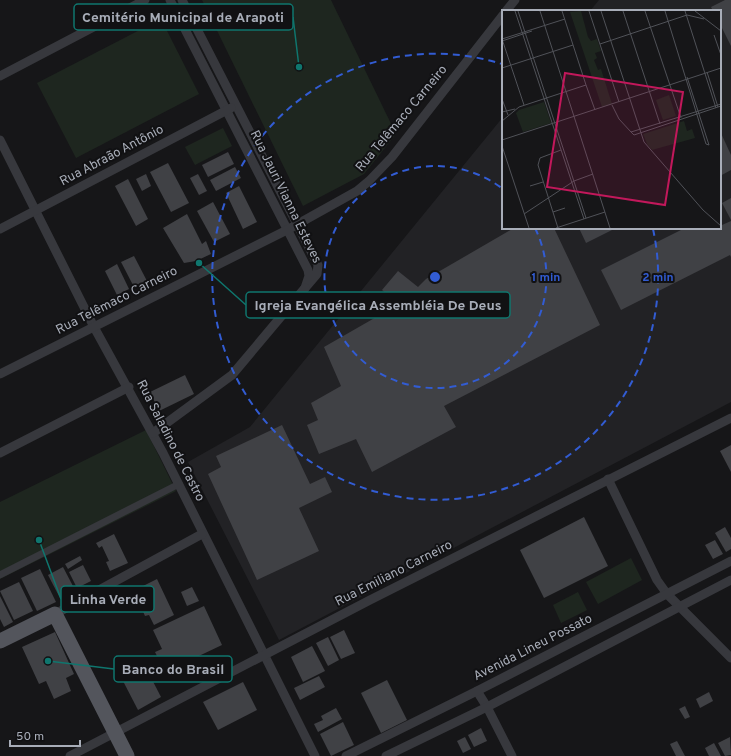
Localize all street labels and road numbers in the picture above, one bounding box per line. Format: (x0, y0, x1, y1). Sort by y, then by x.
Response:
street label: Rua Telêmaco Carneiro (353, 62, 451, 176)
street label: Rua Abraão Antônio (57, 122, 167, 190)
street label: Rua Jauri Vianna Esteves (246, 128, 324, 266)
street label: Rua Telêmaco Carneiro (54, 263, 180, 339)
street label: Rua Saladino de Castro (132, 378, 208, 504)
street label: Rua Emiliano Carneiro (333, 537, 455, 611)
street label: Avenida Lineu Possato (471, 611, 595, 685)

